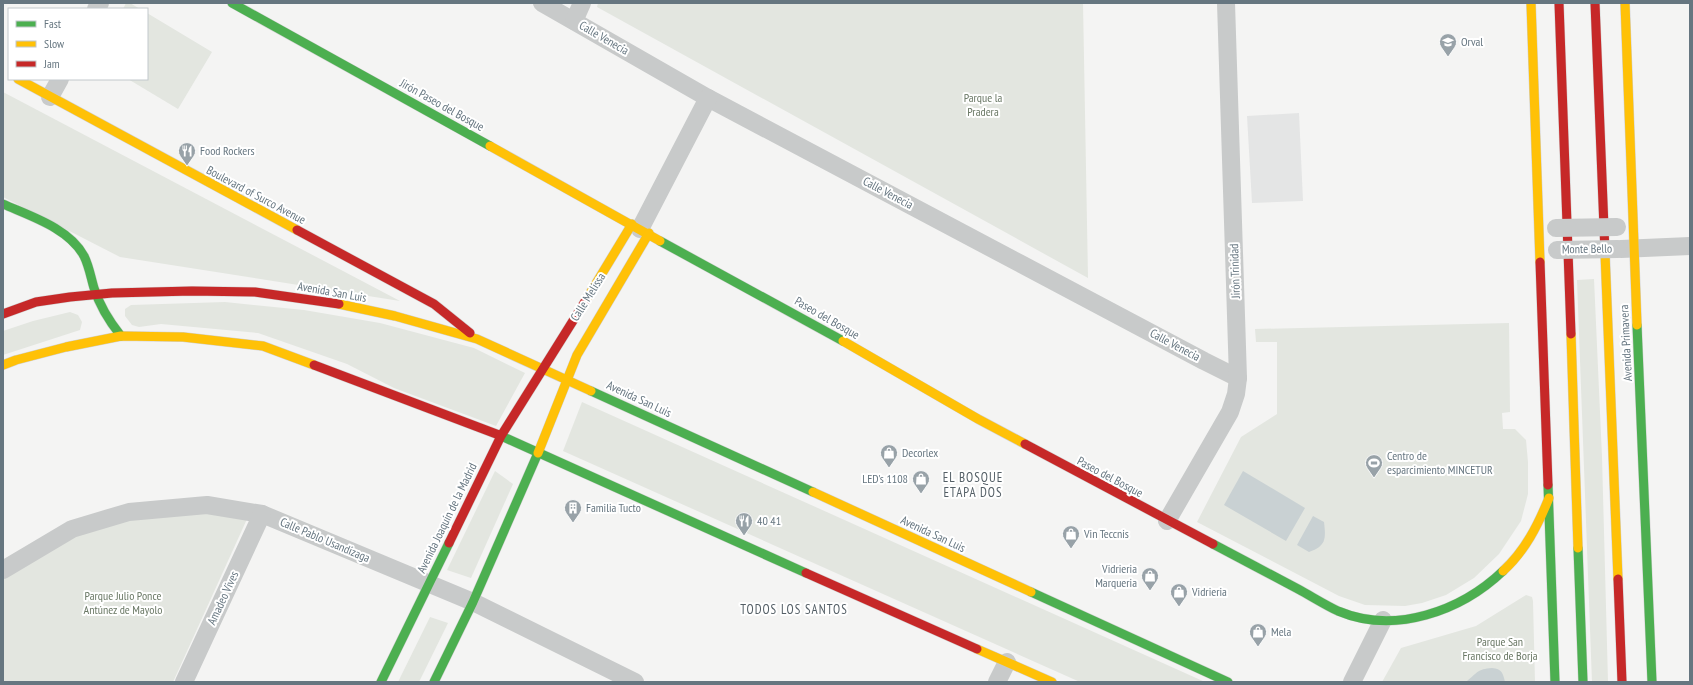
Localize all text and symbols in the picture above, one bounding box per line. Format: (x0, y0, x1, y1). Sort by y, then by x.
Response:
legend (8, 8, 148, 80)
text: Fast (44, 16, 62, 31)
street label: Calle Venecia (577, 17, 632, 58)
school or university icon: Orval (1438, 32, 1458, 57)
place label: Orval (1461, 34, 1483, 49)
text: Slow (44, 36, 65, 51)
text: Jam (43, 56, 60, 71)
street label: Jirón Paseo del Bosque (397, 75, 487, 134)
park label: Parque la Pradera (964, 90, 1003, 119)
restaurant icon: Food Rockers (177, 141, 197, 166)
place label: Food Rockers (200, 143, 255, 158)
street label: Boulevard of Surco Avenue (204, 162, 308, 227)
street label: Calle Venecia (861, 173, 916, 212)
street label: Monte Bello (1562, 241, 1612, 256)
street label: Jirón Trinidad (1226, 243, 1243, 300)
street label: Calle Melissa (567, 270, 608, 324)
street label: Avenida San Luis (296, 278, 368, 305)
street label: Paseo del Bosque (792, 293, 862, 342)
street label: Avenida Primavera (1616, 304, 1635, 382)
street label: Calle Venecia (1148, 325, 1203, 364)
street label: Avenida San Luis (604, 377, 674, 420)
shop icon: Decorlex (879, 443, 899, 468)
place label: Decorlex (902, 445, 938, 460)
place label: Centro de esparcimiento MINCETUR (1387, 448, 1493, 477)
street label: Paseo del Bosque (1075, 453, 1146, 500)
sports icon: Centro de esparcimiento MINCETUR (1364, 453, 1384, 478)
street label: Avenida Joaquín de la Madrid (413, 460, 480, 575)
shop icon: LED's 1108 (911, 469, 931, 494)
district label: EL BOSQUE ETAPA DOS (943, 469, 1003, 501)
place label: LED's 1108 (862, 471, 908, 486)
building icon: Familia Tucto (563, 498, 583, 523)
place label: Familia Tucto (586, 500, 641, 515)
restaurant icon: 40 41 (734, 511, 754, 536)
street label: Avenida San Luis (898, 512, 968, 555)
place label: 40 41 (757, 513, 781, 528)
street label: Calle Pablo Usandizaga (278, 514, 373, 565)
shop icon: Vin Teccnis (1061, 524, 1081, 549)
place label: Vin Teccnis (1083, 526, 1129, 541)
place label: Vidrieria Marqueria (1095, 561, 1137, 590)
shop icon: Vidrieria Marqueria (1140, 566, 1160, 591)
street label: Amadeo Vives (204, 569, 242, 627)
shop icon: Vidrieria (1169, 582, 1189, 607)
place label: Vidrieria (1191, 584, 1227, 599)
park label: Parque Julio Ponce Antúnez de Mayolo (84, 588, 162, 617)
district label: TODOS LOS SANTOS (740, 601, 848, 618)
shop icon: Mela (1248, 622, 1268, 647)
place label: Mela (1271, 624, 1291, 639)
park label: Parque San Francisco de Borja (1462, 634, 1538, 663)

